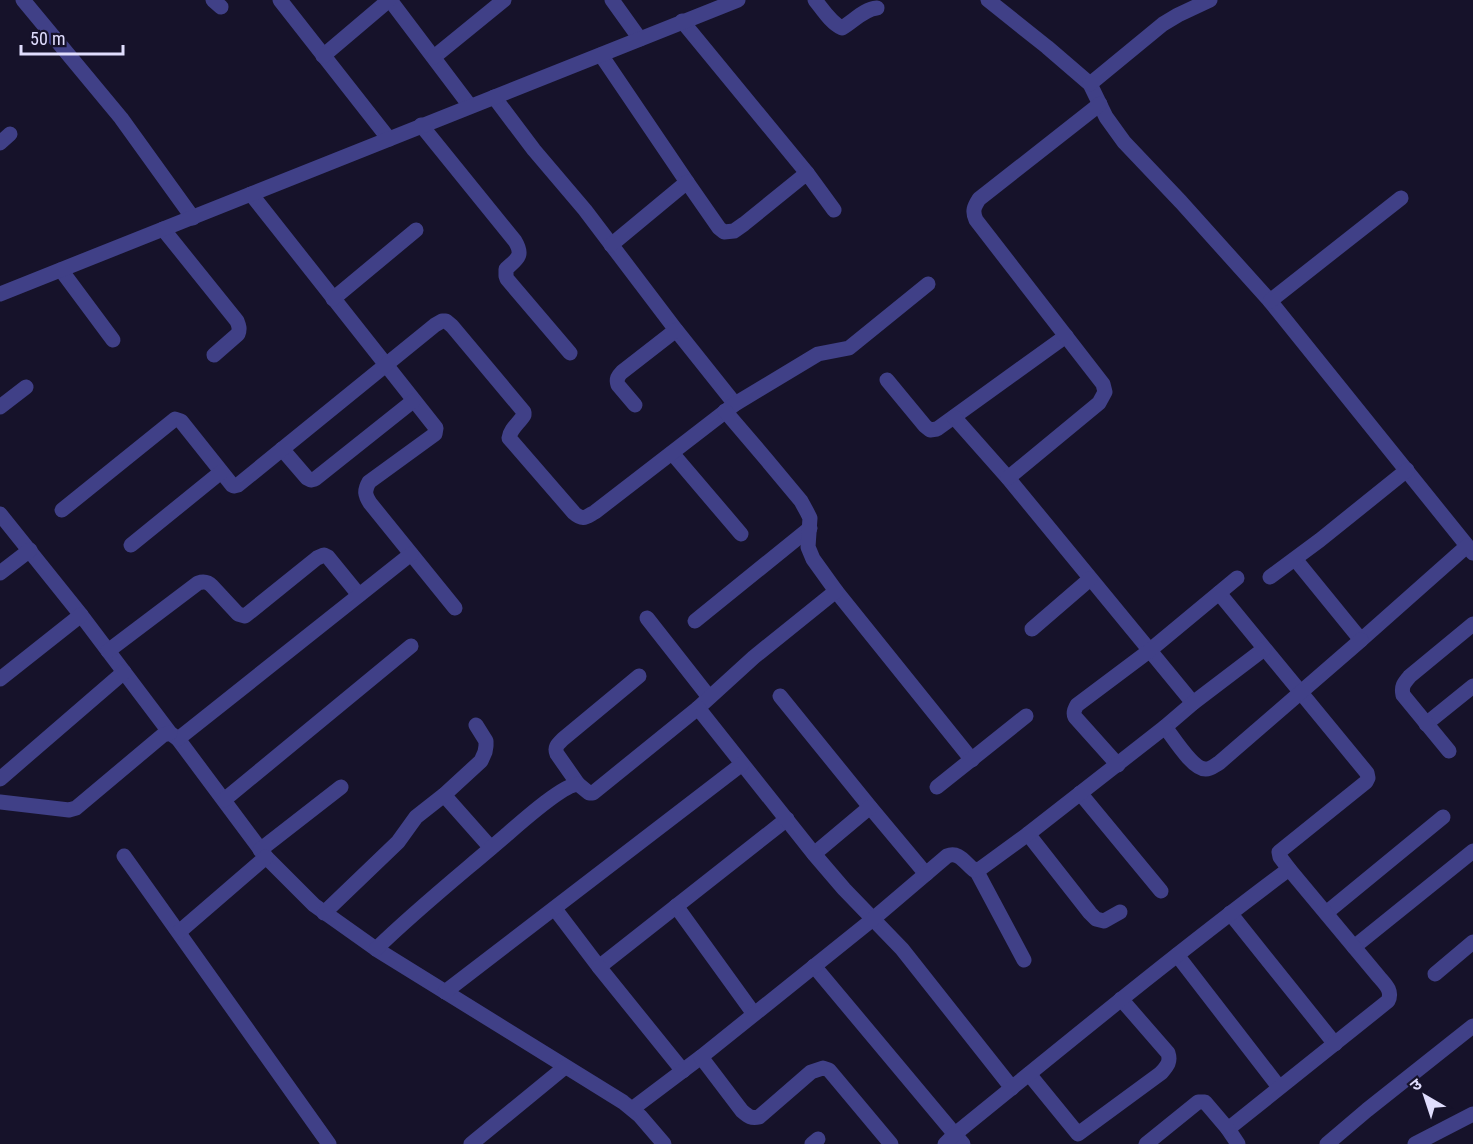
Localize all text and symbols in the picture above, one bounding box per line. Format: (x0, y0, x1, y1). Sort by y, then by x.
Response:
scale bar (21, 18, 123, 56)
text: 50 m (30, 28, 65, 49)
north arrow (1395, 1066, 1455, 1126)
text: उ (1406, 1074, 1426, 1095)

